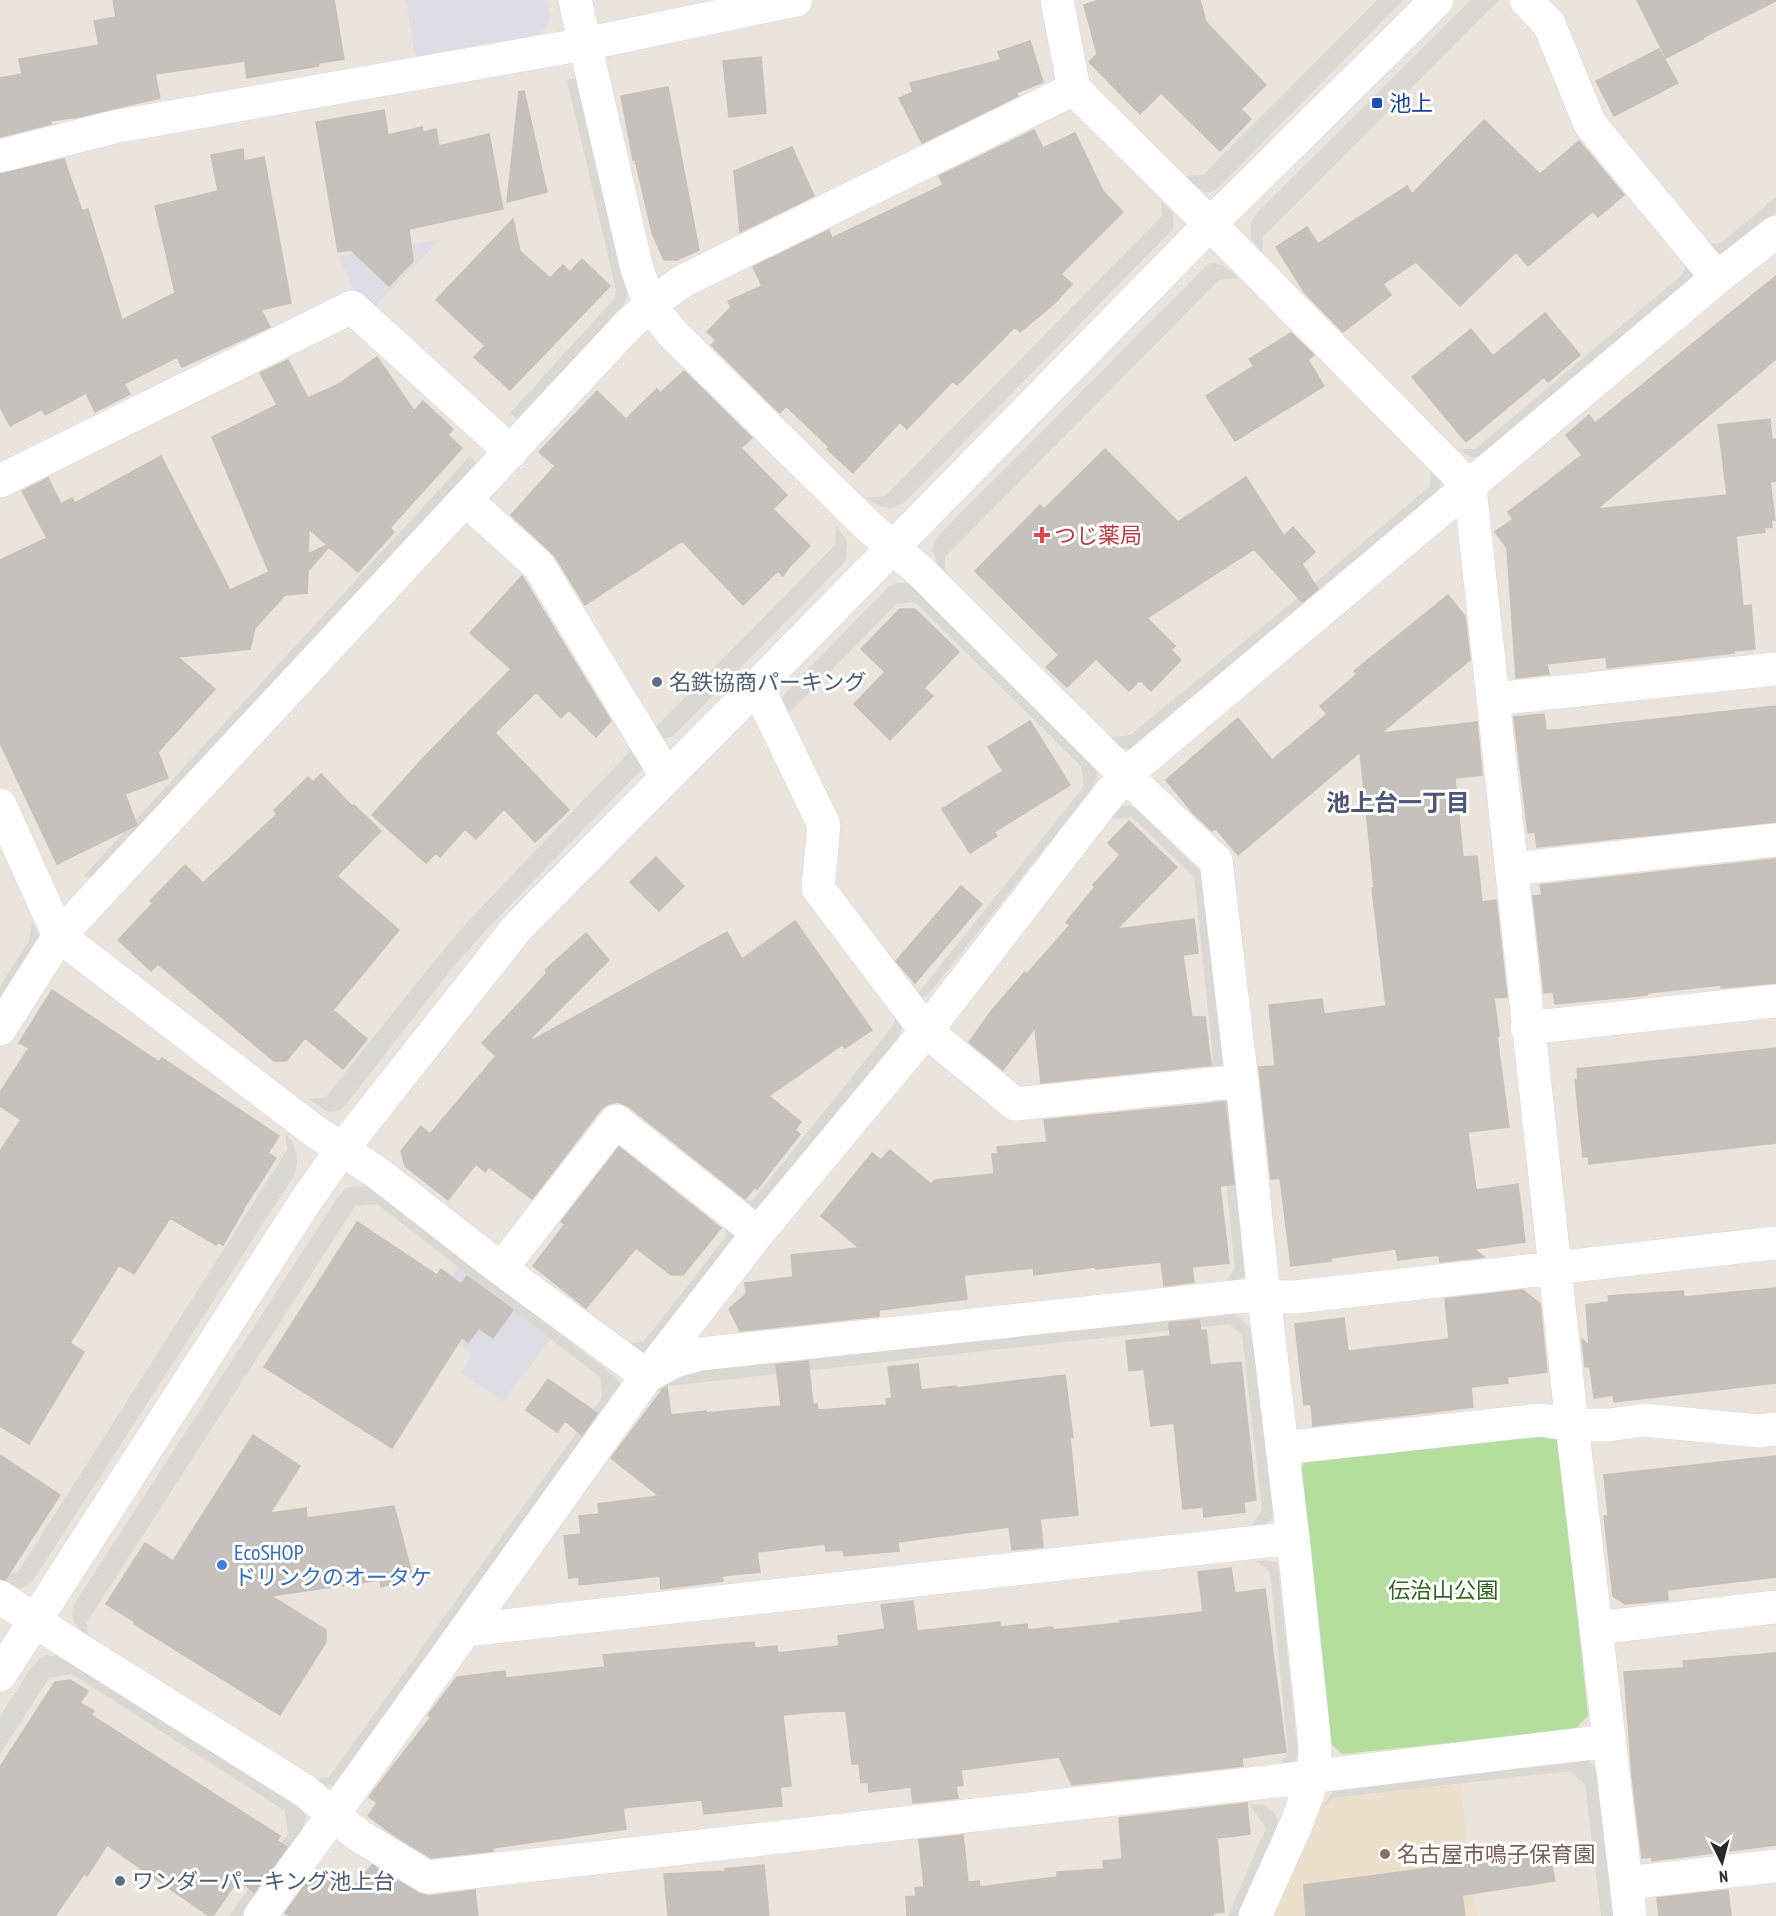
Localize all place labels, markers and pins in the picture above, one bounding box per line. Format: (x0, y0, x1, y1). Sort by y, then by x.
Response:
place label: 池上 (1389, 89, 1433, 117)
marker: 池上 (1370, 96, 1384, 110)
place label: つじ薬局 (1054, 521, 1142, 549)
marker: つじ薬局 (1035, 528, 1049, 542)
place label: 名鉄協商パーキング (669, 668, 866, 696)
marker: 名鉄協商パーキング (650, 675, 664, 689)
place label: EcoSHOP ドリンクのオータケ (234, 1538, 432, 1591)
marker: EcoSHOP ドリンクのオータケ (215, 1558, 229, 1572)
place label: 名古屋市鳴子保育園 (1397, 1840, 1595, 1868)
marker: 名古屋市鳴子保育園 (1378, 1847, 1392, 1861)
place label: ワンダーパーキング池上台 (132, 1867, 395, 1895)
marker: ワンダーパーキング池上台 (113, 1874, 127, 1888)

